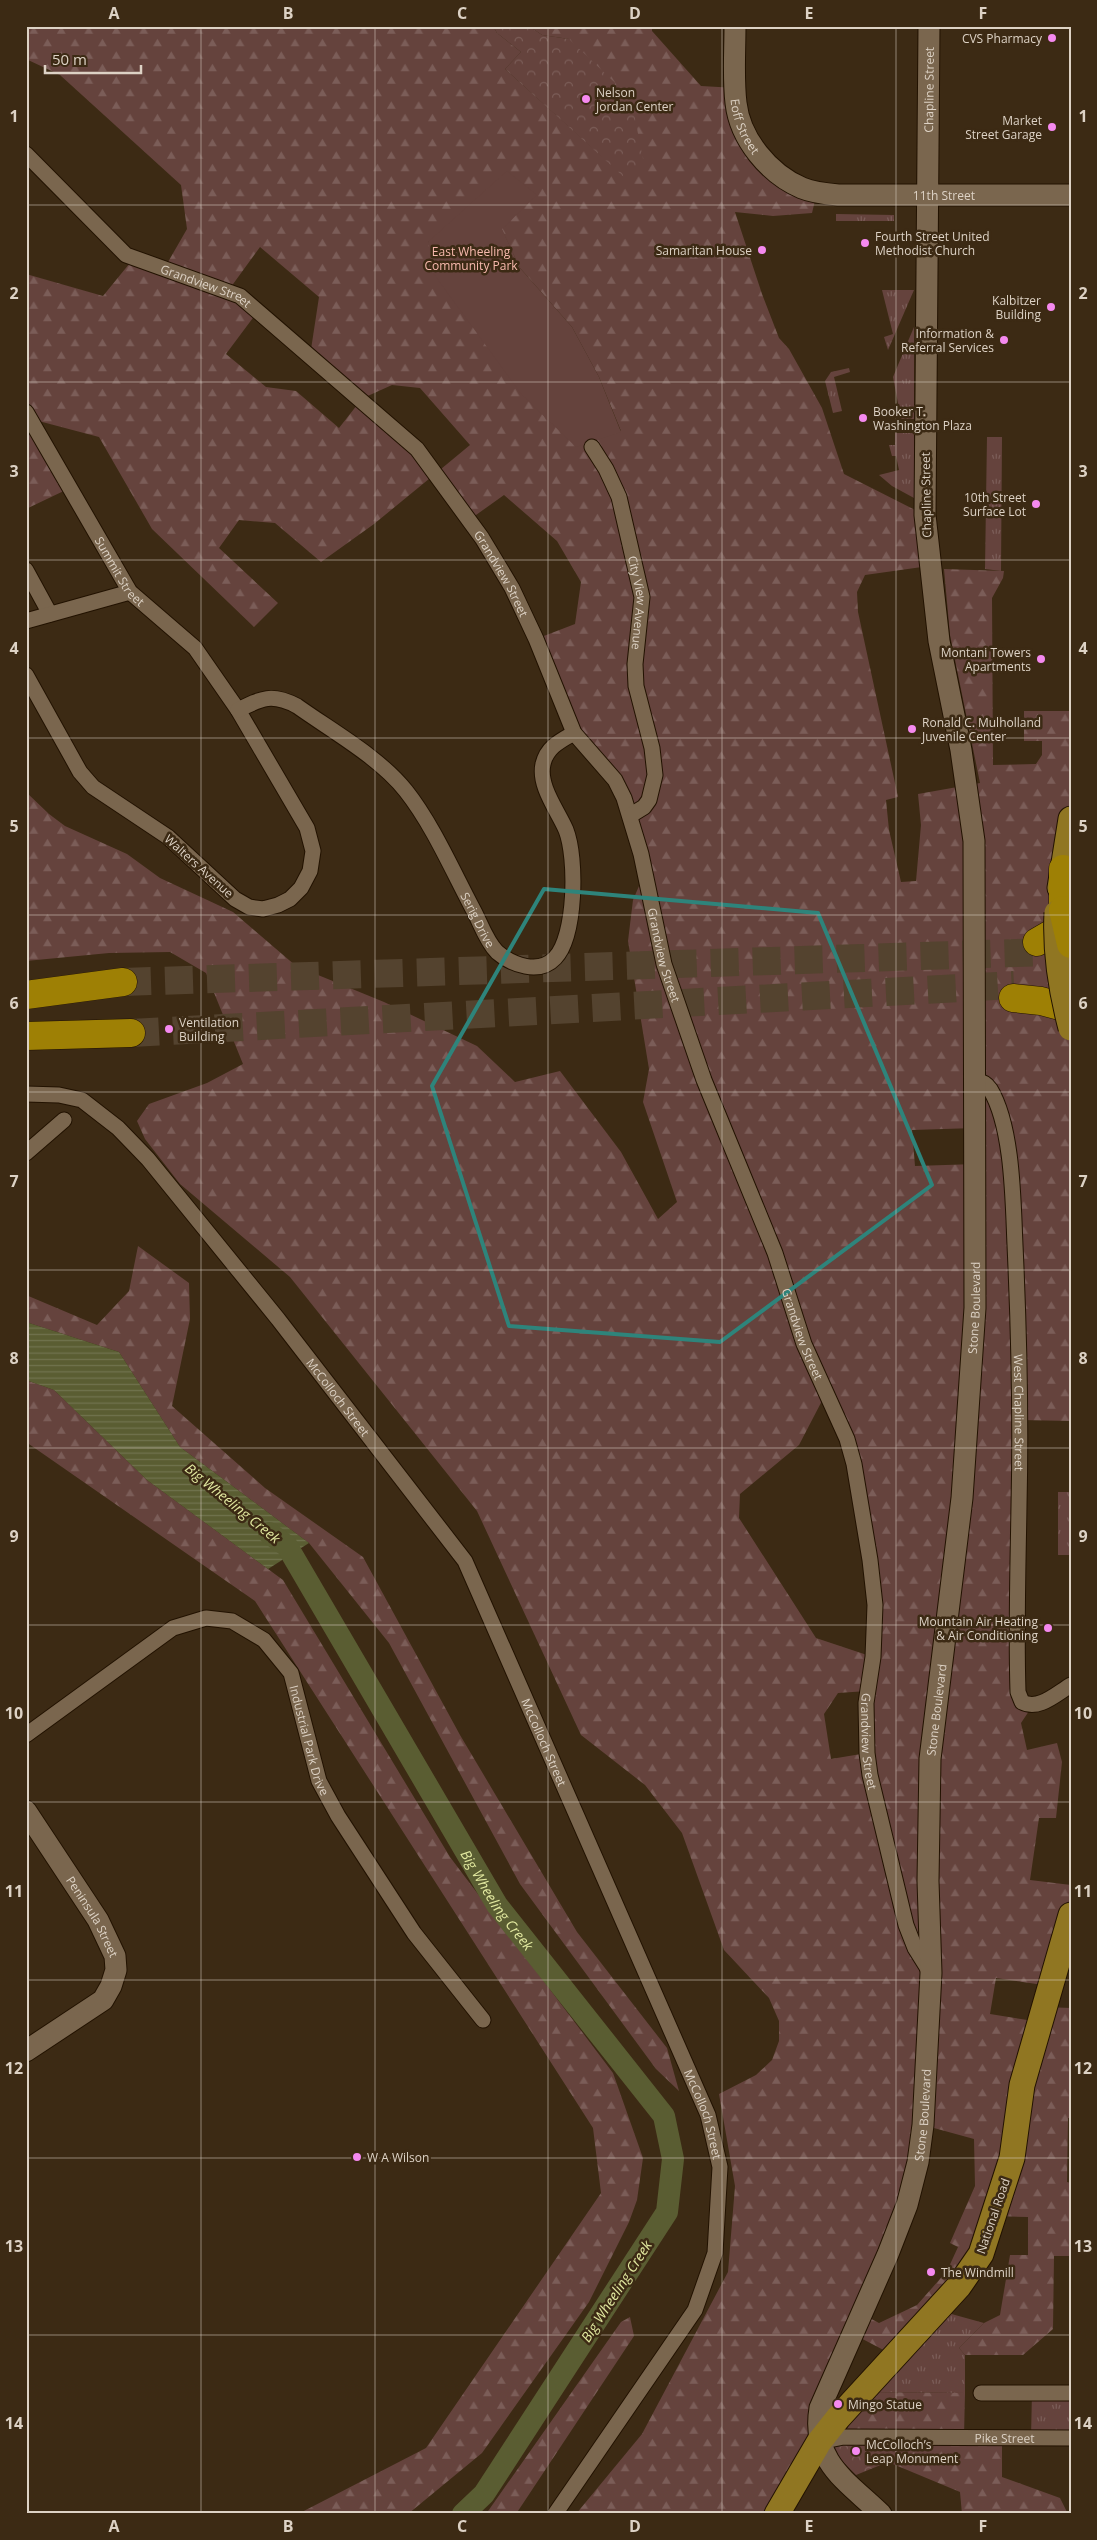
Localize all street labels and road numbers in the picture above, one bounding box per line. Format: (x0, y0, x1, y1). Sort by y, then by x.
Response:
street label: Chapline Street (920, 47, 937, 133)
street label: Eoff Street (727, 98, 764, 157)
street label: 11th Street (913, 187, 975, 204)
street label: Grandview Street (158, 260, 255, 311)
street label: Chapline Street (917, 452, 935, 538)
street label: Grandview Street (471, 527, 533, 619)
street label: Summit Street (91, 533, 149, 610)
street label: City View Avenue (624, 554, 651, 651)
street label: Walters Avenue (161, 830, 237, 902)
street label: Serig Drive (457, 889, 499, 951)
street label: Grandview Street (644, 906, 685, 1004)
street label: Stone Boulevard (963, 1262, 984, 1354)
street label: Grandview Street (778, 1286, 828, 1382)
street label: McColloch Street (303, 1354, 374, 1440)
street label: West Chapline Street (1010, 1354, 1028, 1471)
street label: Stone Boulevard (922, 1663, 950, 1757)
street label: Industrial Park Drive (286, 1683, 334, 1798)
street label: Grandview Street (857, 1692, 882, 1791)
street label: McColloch Street (518, 1695, 571, 1789)
street label: Peninsula Street (63, 1873, 123, 1960)
street label: McColloch Street (680, 2066, 726, 2161)
street label: Stone Boulevard (910, 2069, 934, 2162)
street label: National Road (972, 2176, 1014, 2256)
street label: Pike Street (974, 2429, 1035, 2446)

